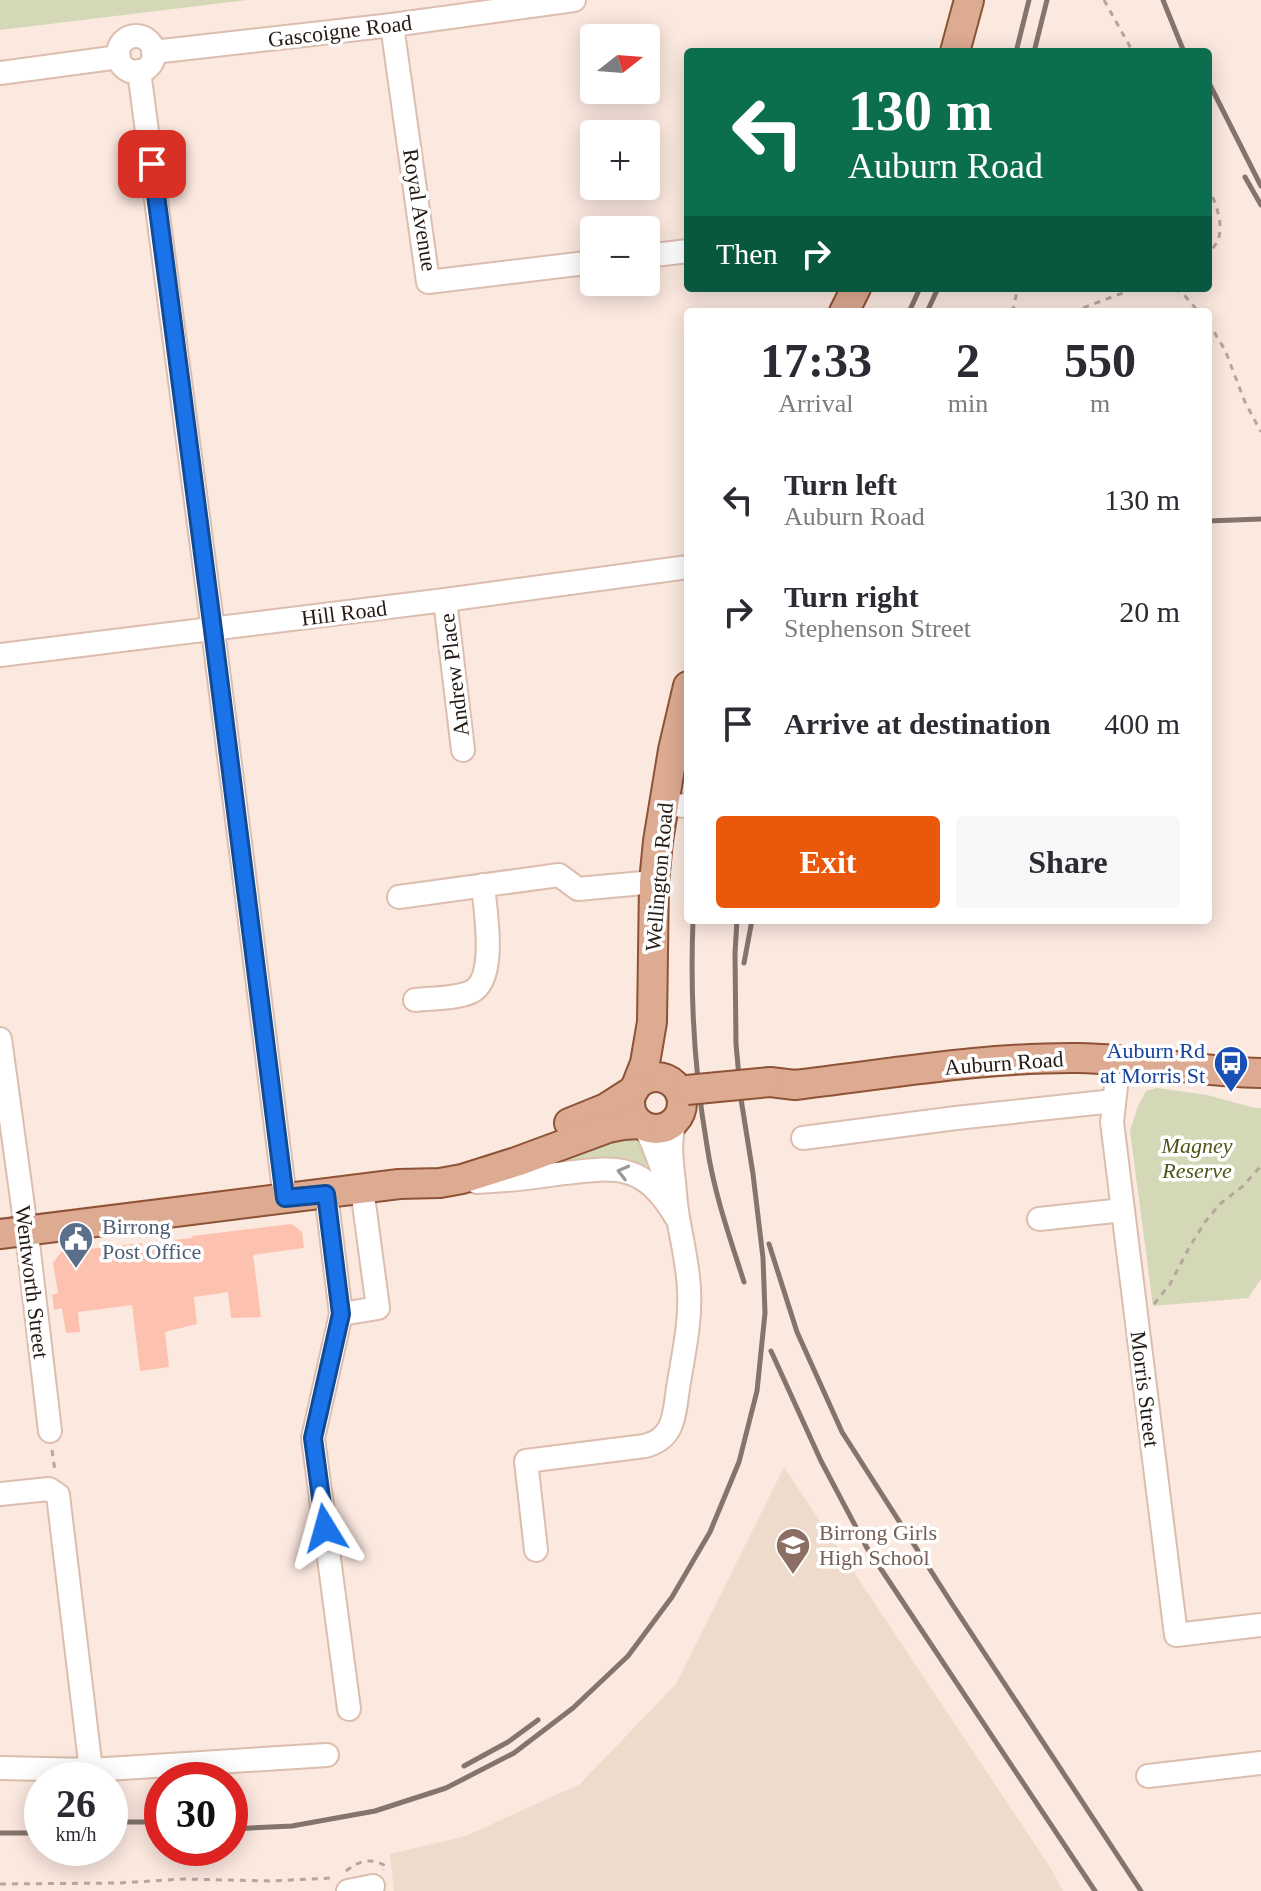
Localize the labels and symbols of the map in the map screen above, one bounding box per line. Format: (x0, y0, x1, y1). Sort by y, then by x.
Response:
street label: Gascoigne Road (267, 10, 413, 52)
north arrow (580, 24, 660, 104)
pin (118, 130, 186, 198)
street label: Royal Avenue (398, 147, 442, 273)
street label: Hill Road (300, 595, 388, 631)
street label: Andrew Place (434, 612, 474, 738)
street label: Wellington Road (640, 802, 678, 952)
place label: Auburn Rd at Morris St (1100, 1038, 1205, 1088)
bus stop icon: Auburn Rd at Morris St (1212, 1044, 1250, 1094)
street label: Auburn Road (944, 1046, 1064, 1080)
park label: Magney Reserve (1161, 1133, 1233, 1183)
one-way arrow (617, 1164, 630, 1181)
street label: Wentworth Street (10, 1204, 54, 1360)
place label: Birrong Post Office (102, 1214, 201, 1264)
public building icon: Birrong Post Office (57, 1220, 95, 1270)
street label: Morris Street (1125, 1330, 1165, 1448)
position arrow (283, 1486, 367, 1570)
place label: Birrong Girls High School (819, 1520, 937, 1570)
school or university icon: Birrong Girls High School (774, 1526, 812, 1576)
speed limit sign: 30 (144, 1762, 248, 1866)

